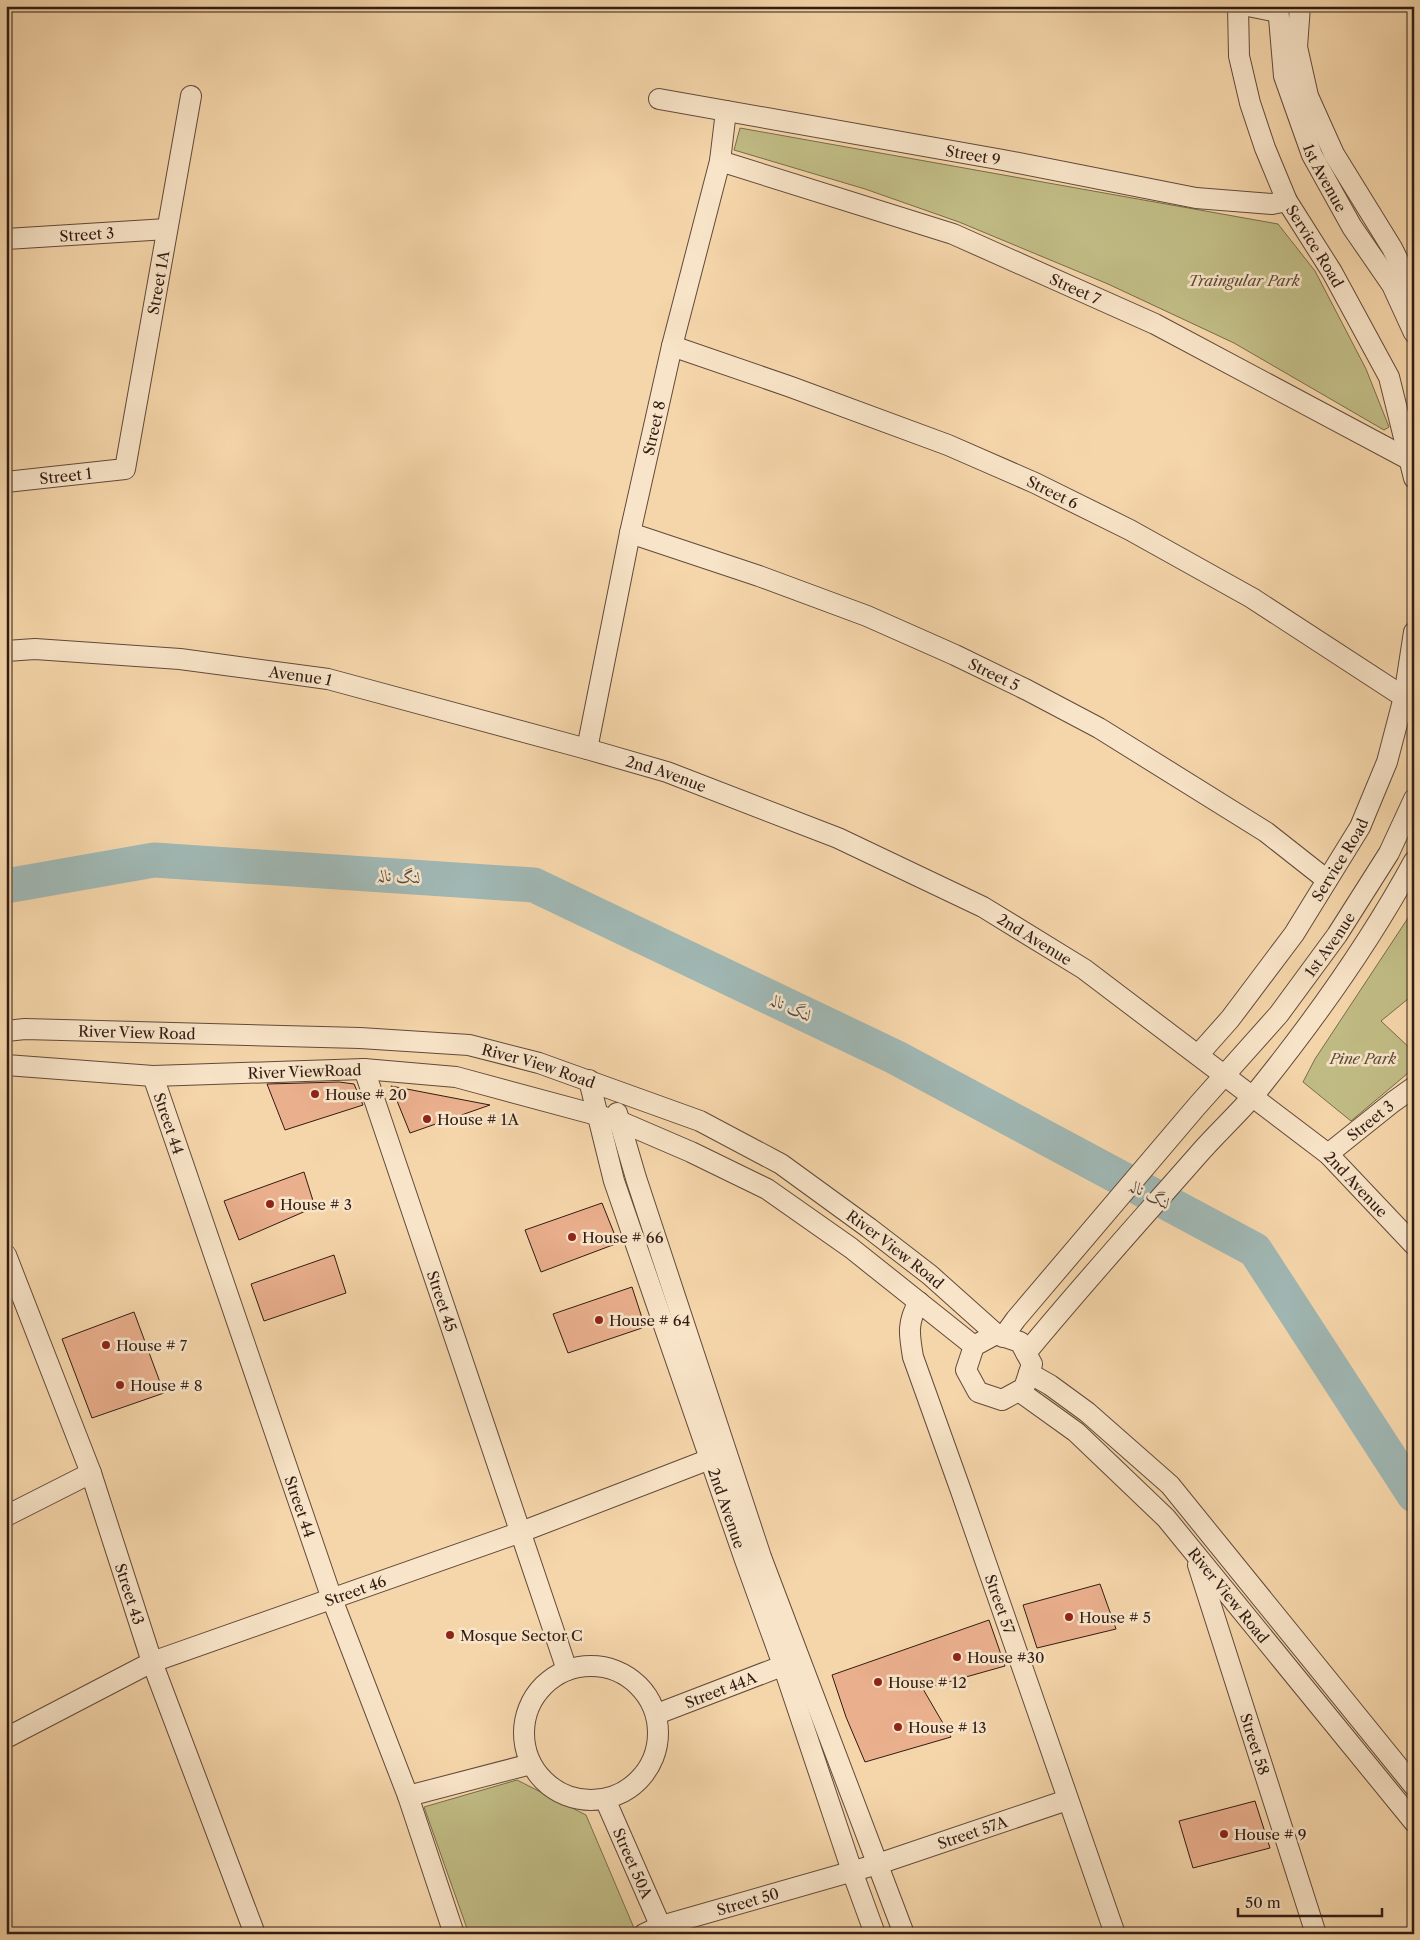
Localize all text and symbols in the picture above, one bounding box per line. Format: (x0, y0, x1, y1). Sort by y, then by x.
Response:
street label: Street 9 (944, 141, 1002, 169)
street label: 1st Avenue (1299, 141, 1351, 215)
street label: Service Road (1282, 201, 1348, 290)
street label: Street 3 (59, 223, 115, 245)
street label: Street 1A (143, 248, 173, 316)
street label: Street 7 (1047, 269, 1104, 308)
park label: Traingular Park (1188, 271, 1300, 290)
street label: Street 8 (638, 399, 669, 457)
street label: Street 1 (38, 463, 94, 488)
street label: Street 6 (1024, 471, 1082, 513)
street label: Street 5 (965, 654, 1023, 695)
street label: Avenue 1 (267, 661, 335, 689)
street label: 2nd Avenue (624, 751, 709, 796)
street label: Service Road (1307, 815, 1372, 905)
water label: لنگ نالہ (376, 864, 422, 888)
street label: 1st Avenue (1300, 908, 1359, 980)
street label: 2nd Avenue (994, 909, 1076, 969)
water label: لنگ نالہ (767, 988, 815, 1026)
street label: River View Road (78, 1021, 196, 1043)
street label: River View Road (480, 1039, 598, 1092)
park label: Pine Park (1329, 1049, 1396, 1068)
street label: River ViewRoad (247, 1060, 362, 1082)
place label: House # 20 (325, 1085, 407, 1104)
marker: House # 20 (309, 1088, 321, 1100)
street label: Street 44 (150, 1090, 189, 1157)
street label: Street 3 (1343, 1096, 1398, 1145)
place label: House # 1A (437, 1110, 520, 1129)
marker: House # 1A (421, 1113, 433, 1125)
street label: 2nd Avenue (1321, 1147, 1392, 1221)
water label: لنگ نالہ (1126, 1175, 1174, 1213)
place label: House # 3 (280, 1195, 352, 1214)
marker: House # 3 (264, 1198, 276, 1210)
street label: River View Road (843, 1206, 948, 1292)
place label: House # 66 (582, 1228, 664, 1247)
marker: House # 66 (566, 1231, 578, 1243)
street label: Street 45 (423, 1268, 462, 1334)
place label: House # 64 (609, 1311, 690, 1330)
marker: House # 64 (593, 1314, 605, 1326)
place label: House # 7 (116, 1336, 188, 1355)
marker: House # 7 (100, 1339, 112, 1351)
place label: House # 8 (130, 1376, 203, 1395)
marker: House # 8 (114, 1379, 126, 1391)
street label: 2nd Avenue (704, 1465, 750, 1551)
street label: Street 44 (281, 1473, 320, 1540)
street label: River View Road (1184, 1543, 1273, 1647)
street label: Street 43 (111, 1561, 149, 1627)
street label: Street 46 (322, 1571, 389, 1610)
street label: Street 57 (981, 1572, 1020, 1637)
place label: House # 5 (1079, 1608, 1151, 1627)
marker: House # 5 (1063, 1611, 1075, 1623)
place label: Mosque Sector C (460, 1626, 583, 1645)
marker: Mosque Sector C (444, 1629, 456, 1641)
place label: House #30 (967, 1648, 1045, 1667)
marker: House #30 (951, 1651, 963, 1663)
street label: Street 44A (682, 1667, 760, 1712)
place label: House # 12 (888, 1673, 967, 1692)
marker: House # 12 (872, 1676, 884, 1688)
street label: Street 58 (1237, 1711, 1274, 1777)
place label: House # 13 (908, 1718, 986, 1737)
marker: House # 13 (892, 1721, 904, 1733)
street label: Street 57A (935, 1811, 1011, 1853)
street label: Street 50A (609, 1825, 657, 1902)
place label: House # 9 (1234, 1825, 1307, 1844)
marker: House # 9 (1218, 1828, 1230, 1840)
street label: Street 50 (714, 1883, 781, 1919)
scale bar (1238, 1885, 1381, 1917)
text: 50 m (1245, 1893, 1281, 1912)

